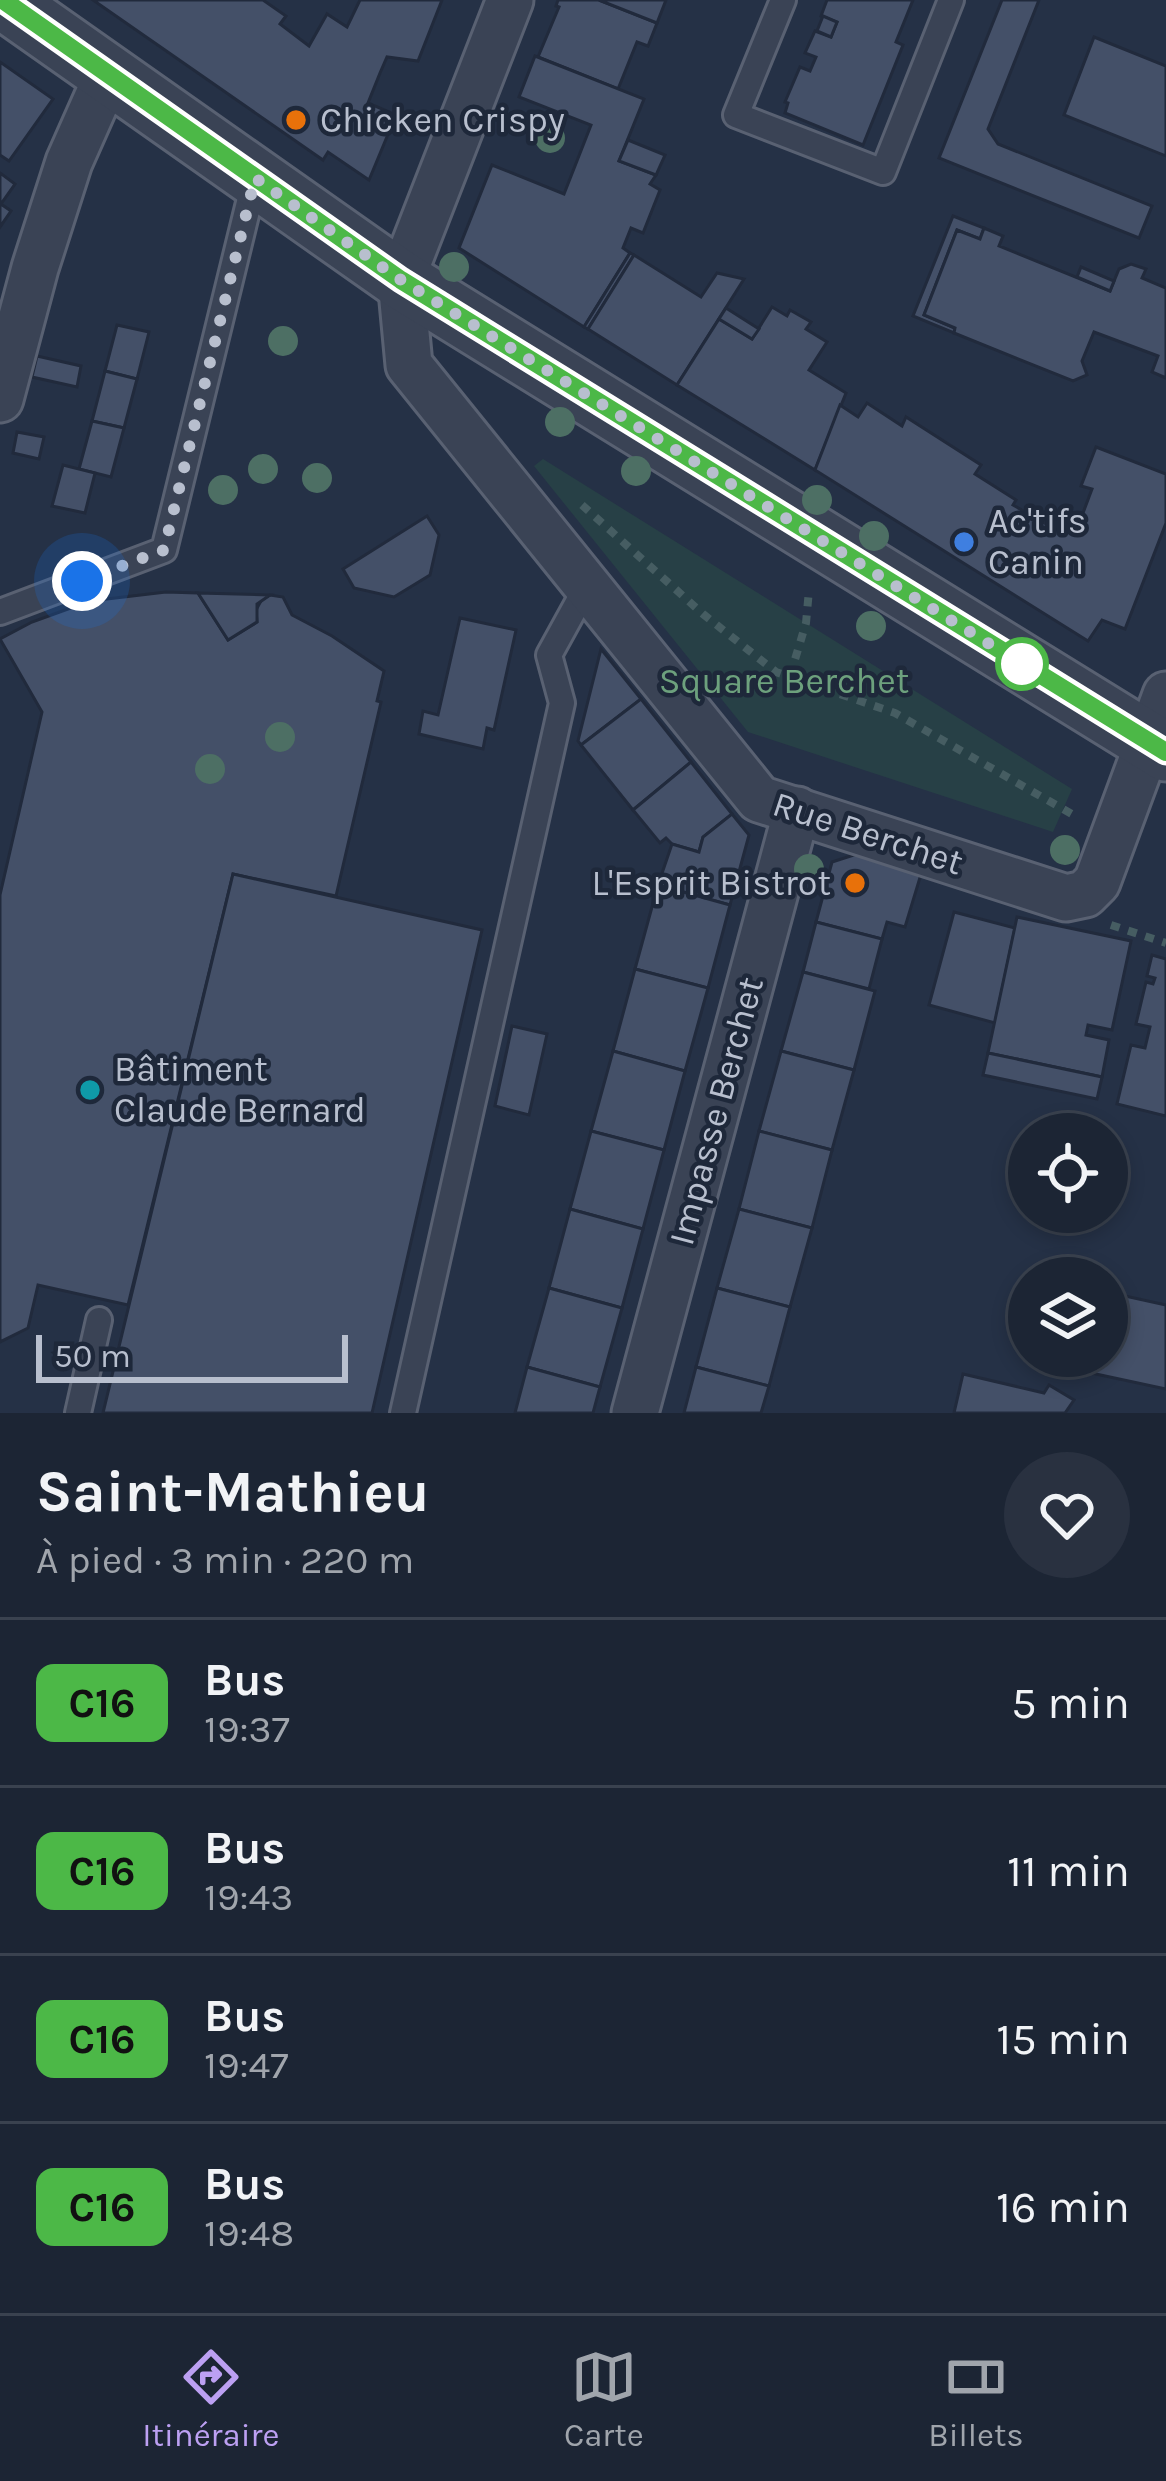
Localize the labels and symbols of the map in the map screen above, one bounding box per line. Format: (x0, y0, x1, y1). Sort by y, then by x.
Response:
place label: Chicken Crispy (320, 99, 565, 141)
marker: Chicken Crispy (283, 107, 309, 133)
place label: Ac'tifs Canin (988, 500, 1087, 583)
marker: Ac'tifs Canin (951, 529, 977, 555)
your location (52, 551, 112, 611)
unlabelled marker (997, 639, 1047, 689)
park label: Square Berchet (659, 660, 909, 702)
street label: Rue Berchet (768, 783, 968, 883)
place label: L'Esprit Bistrot (591, 862, 831, 904)
marker: L'Esprit Bistrot (842, 870, 868, 896)
street label: Impasse Berchet (660, 972, 772, 1250)
place label: Bâtiment Claude Bernard (114, 1048, 366, 1131)
marker: Bâtiment Claude Bernard (77, 1077, 103, 1103)
scale bar (36, 1329, 348, 1382)

